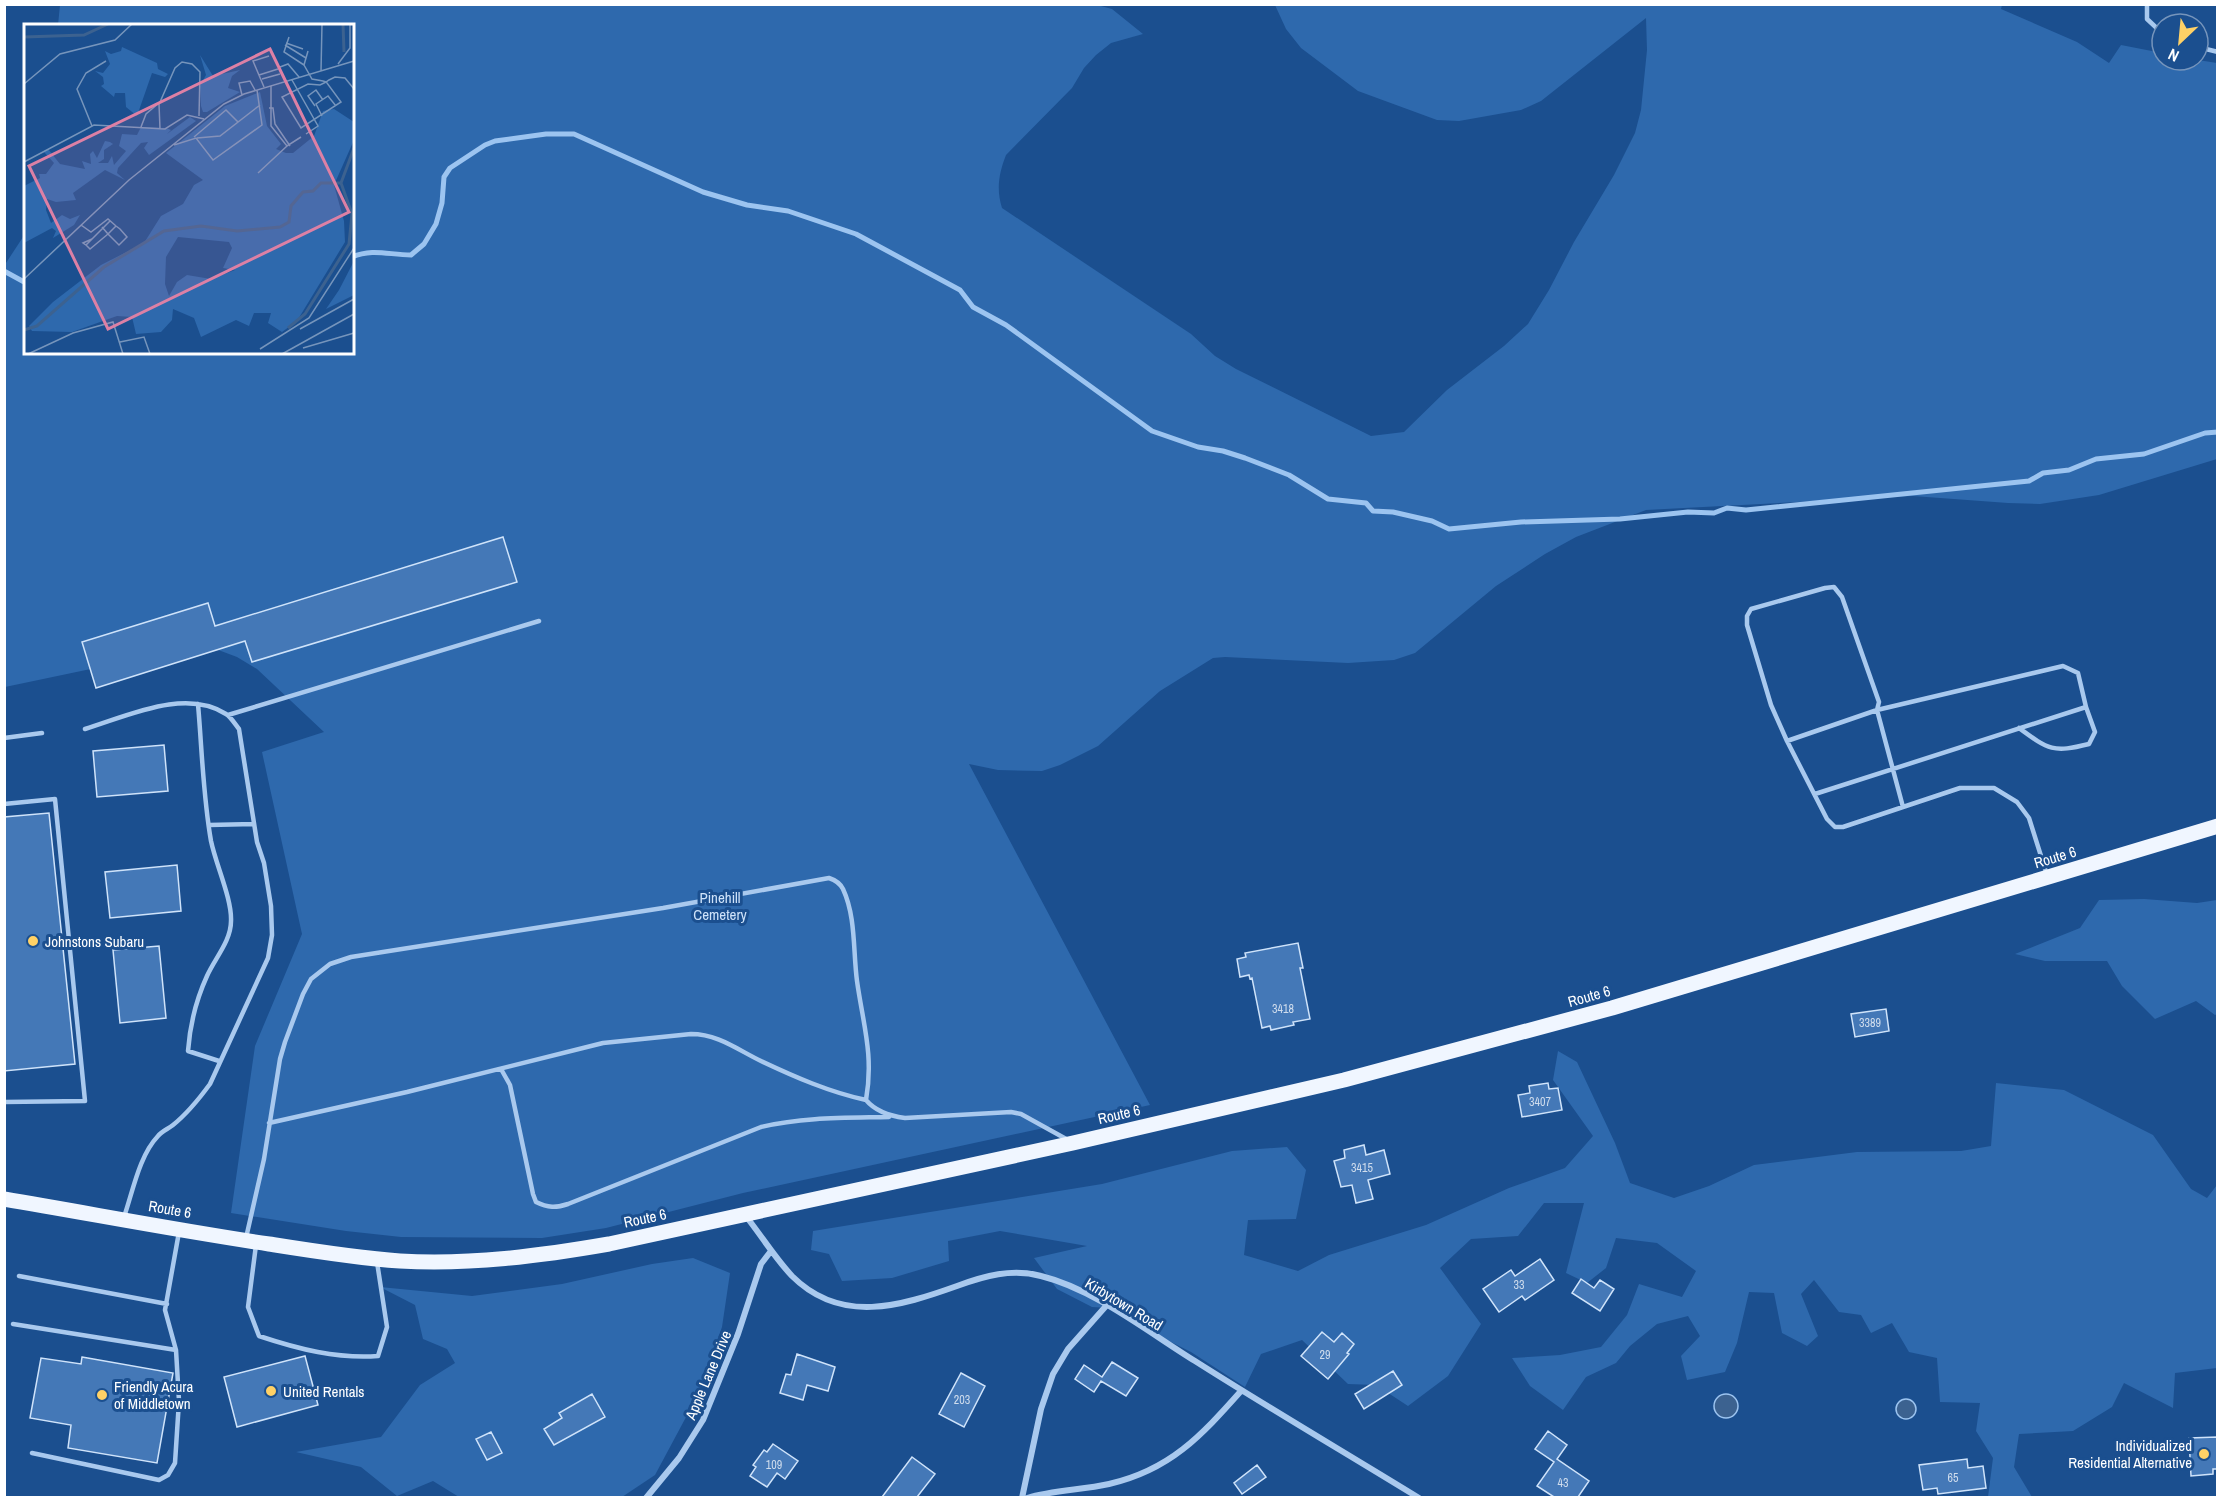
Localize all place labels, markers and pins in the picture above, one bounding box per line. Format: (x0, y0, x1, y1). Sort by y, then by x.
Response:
place label: Johnstons Subaru (45, 931, 144, 952)
marker: Johnstons Subaru (26, 934, 40, 948)
place label: Friendly Acura of Middletown (114, 1376, 193, 1414)
place label: United Rentals (283, 1381, 364, 1402)
marker: United Rentals (264, 1384, 278, 1398)
marker: Friendly Acura of Middletown (95, 1388, 109, 1402)
place label: Individualized Residential Alternative (2068, 1435, 2192, 1473)
marker: Individualized Residential Alternative (2197, 1447, 2211, 1461)

